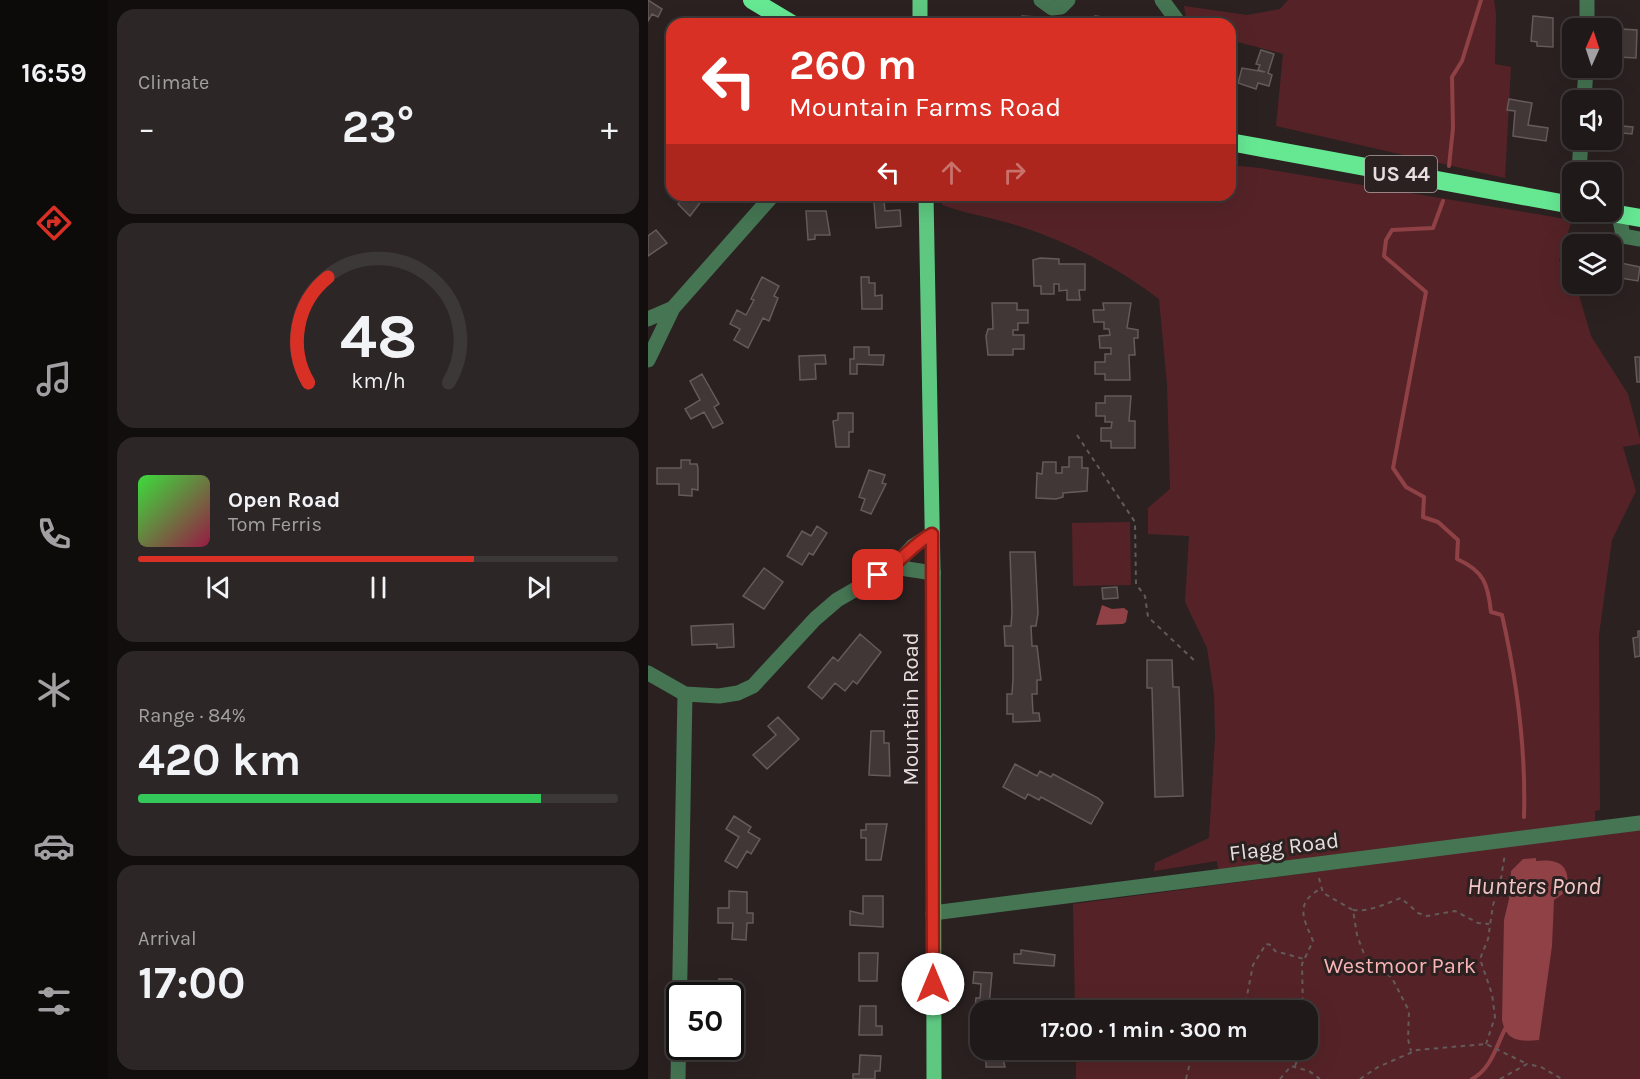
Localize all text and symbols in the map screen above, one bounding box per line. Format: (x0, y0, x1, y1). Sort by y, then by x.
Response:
north arrow (1562, 18, 1622, 78)
map controls (1562, 18, 1622, 294)
text: 260 m (789, 40, 917, 90)
icon: left (690, 42, 768, 120)
text: 16:59 (21, 57, 87, 89)
text: Climate (138, 71, 209, 94)
button: sound (1562, 90, 1622, 150)
text: Mountain Farms Road (789, 91, 1061, 123)
text: 23° (342, 101, 414, 153)
text: − (138, 109, 155, 147)
text: + (601, 109, 618, 147)
icon: left (872, 156, 905, 189)
icon: ahead (935, 156, 968, 189)
icon: right (998, 156, 1031, 189)
road number: US 44 (1365, 156, 1437, 192)
button: search (1562, 162, 1622, 222)
icon: directions (33, 202, 75, 244)
button: layers (1562, 234, 1622, 294)
text: 48 (339, 300, 417, 373)
icon: music (33, 358, 75, 400)
text: km/h (351, 368, 405, 393)
text: Open Road (228, 487, 340, 513)
icon: phone (33, 513, 75, 555)
text: Tom Ferris (228, 513, 322, 536)
pin (852, 549, 903, 600)
icon: arrive (861, 558, 894, 591)
icon: previous (202, 571, 235, 604)
icon: pause (362, 571, 395, 604)
icon: next (522, 571, 555, 604)
street label: Mountain Road (898, 632, 924, 786)
icon: climate (33, 669, 75, 711)
text: Range · 84% (138, 704, 246, 727)
text: 420 km (138, 734, 301, 786)
icon: car (33, 825, 75, 867)
street label: Flagg Road (1228, 827, 1340, 867)
water label: Hunters Pond (1467, 872, 1601, 900)
text: Arrival (138, 927, 197, 950)
position arrow (901, 952, 965, 1016)
park label: Westmoor Park (1324, 953, 1476, 979)
text: 17:00 (138, 957, 245, 1009)
icon: filters (33, 980, 75, 1022)
speed limit sign: 50 (666, 982, 744, 1060)
text: 17:00 · 1 min · 300 m (1040, 1017, 1248, 1043)

